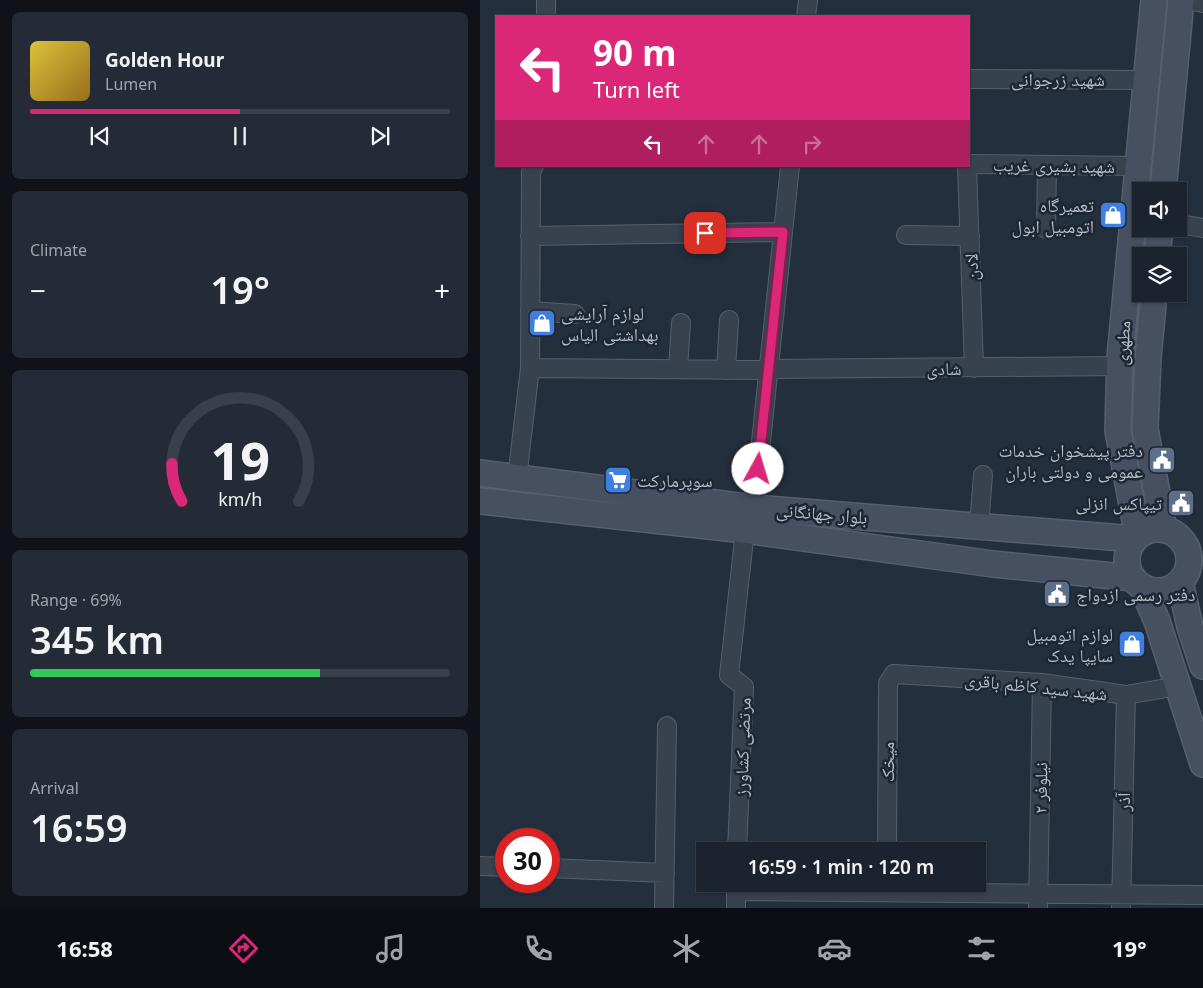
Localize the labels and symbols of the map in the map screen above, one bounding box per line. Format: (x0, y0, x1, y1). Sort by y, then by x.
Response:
street label: شهید زرجوانی (1011, 67, 1105, 91)
street label: شهید بشیری غریب (993, 152, 1115, 178)
place label: تعمیرگاه اتومبیل ابول (1011, 193, 1094, 238)
shop icon: تعمیرگاه اتومبیل ابول (1098, 200, 1128, 230)
pin (684, 212, 726, 254)
street label: لادن (959, 253, 983, 281)
place label: لوازم آرایشی بهداشتی الیاس (561, 301, 658, 346)
shop icon: لوازم آرایشی بهداشتی الیاس (527, 308, 557, 338)
street label: مطهری (1108, 320, 1136, 366)
street label: شادی (927, 356, 961, 380)
place label: دفتر پیشخوان خدمات عمومی و دولتی باران (998, 438, 1143, 483)
position arrow (731, 442, 783, 494)
public building icon: دفتر پیشخوان خدمات عمومی و دولتی باران (1147, 445, 1177, 475)
supermarket icon: سوپرمارکت (603, 465, 633, 495)
place label: سوپرمارکت (637, 468, 713, 492)
public building icon: تیپاکس انزلی (1166, 488, 1196, 518)
place label: تیپاکس انزلی (1075, 491, 1162, 515)
street label: بلوار جهانگانی (775, 497, 869, 529)
public building icon: دفتر رسمی ازدواج (1042, 579, 1072, 609)
place label: دفتر رسمی ازدواج (1076, 582, 1196, 607)
place label: لوازم اتومبیل سایپا یدک (1027, 622, 1113, 667)
shop icon: لوازم اتومبیل سایپا یدک (1117, 629, 1147, 659)
street label: شهید سید کاظم باقری (963, 667, 1109, 706)
street label: مرتضی کشاورز (728, 697, 756, 798)
street label: میخک (875, 742, 899, 782)
street label: نیلوفر ۲ (1028, 762, 1052, 814)
street label: آذر (1111, 792, 1135, 813)
speed limit sign: 30 (495, 828, 560, 893)

